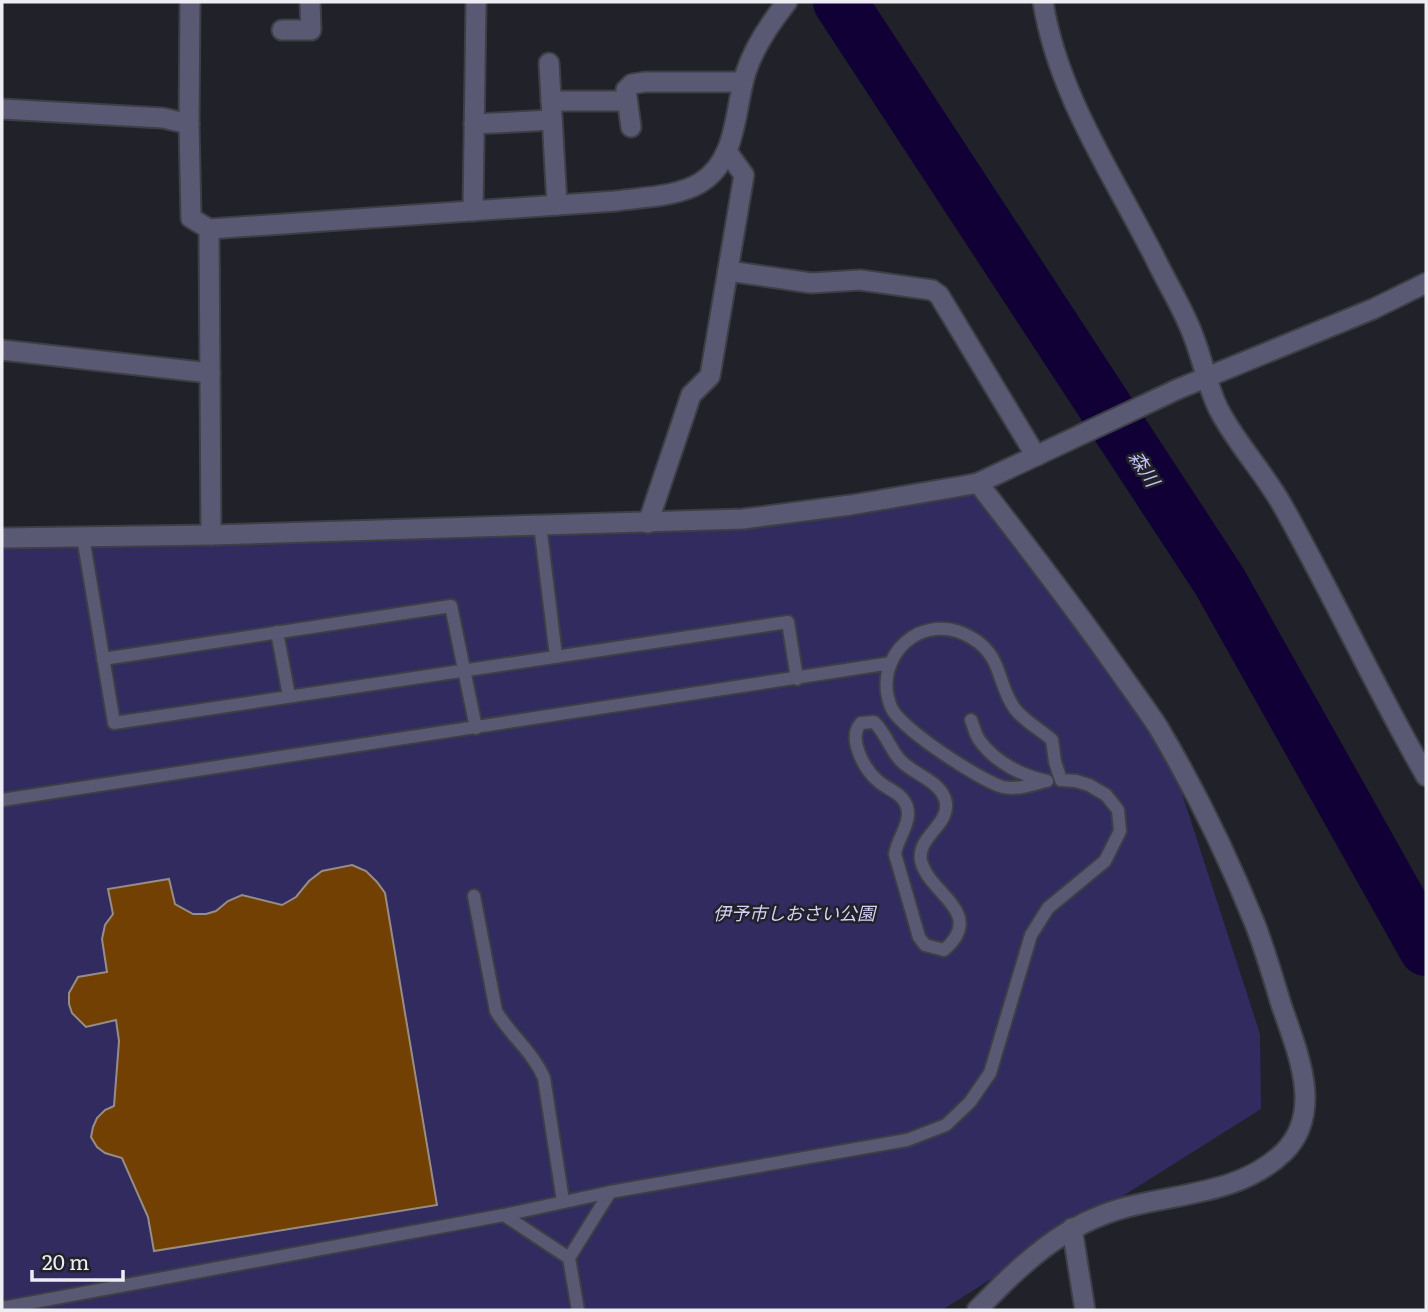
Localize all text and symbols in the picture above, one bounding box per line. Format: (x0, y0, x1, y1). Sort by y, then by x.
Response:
water label: 森川 (1123, 444, 1168, 493)
park label: 伊予市しおさい公園 (713, 899, 878, 926)
scale bar (32, 1238, 122, 1282)
text: 20 m (42, 1245, 89, 1276)

